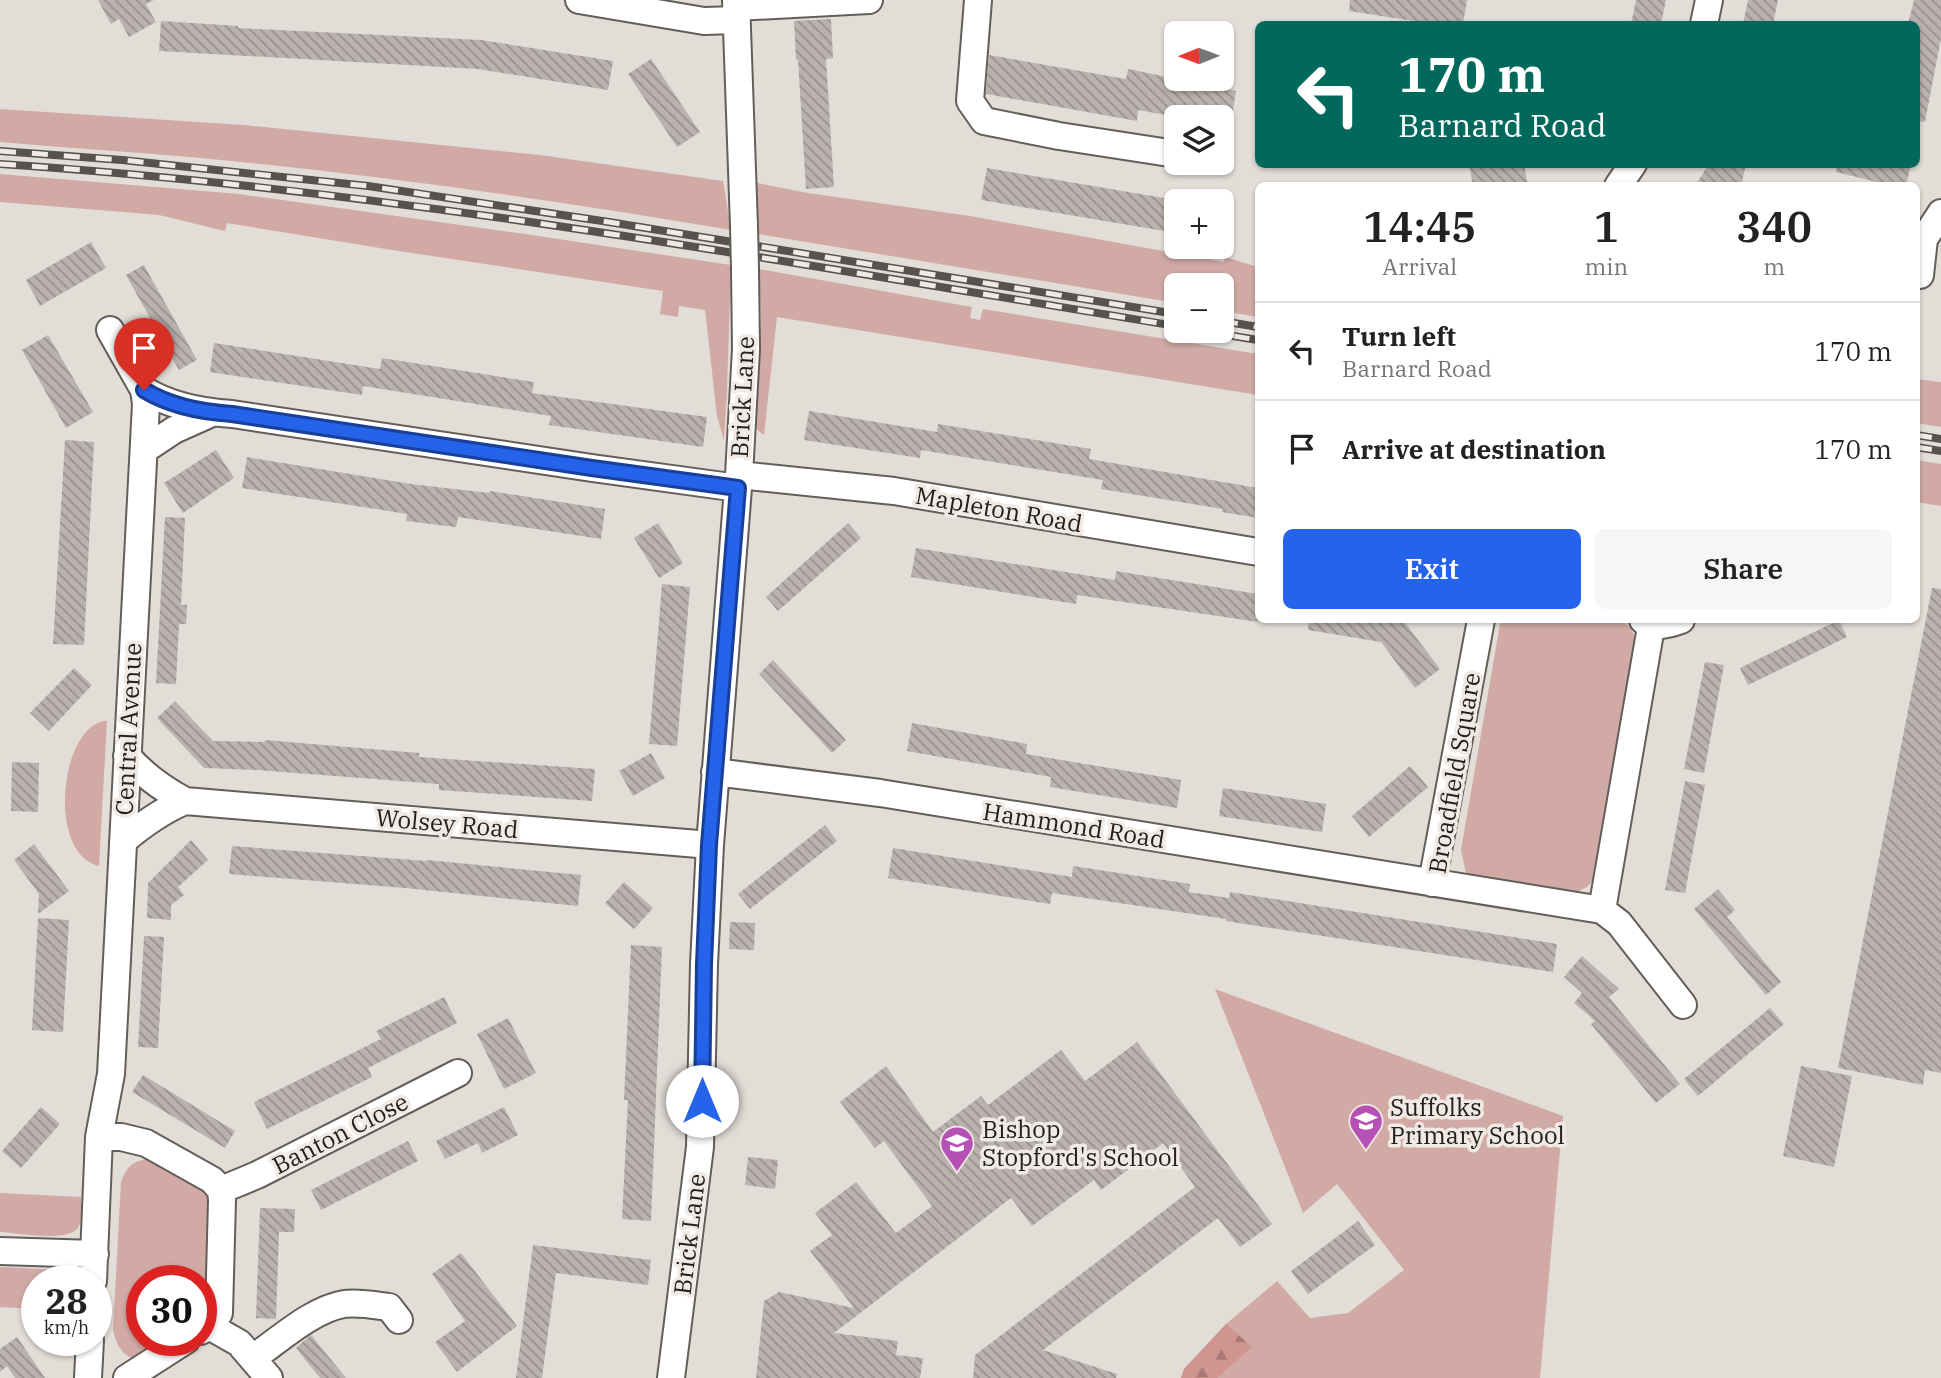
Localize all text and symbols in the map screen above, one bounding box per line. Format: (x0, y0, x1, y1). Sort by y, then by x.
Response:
north arrow (1164, 21, 1234, 91)
map controls (1164, 21, 1234, 343)
text: 170 m (1398, 42, 1545, 105)
icon: left (1283, 49, 1374, 140)
text: Barnard Road (1398, 104, 1606, 146)
button: layers (1164, 105, 1234, 175)
button: + (1164, 189, 1234, 259)
text: 14:45 (1363, 199, 1476, 254)
text: 1 (1594, 199, 1619, 254)
text: 340 (1736, 199, 1812, 254)
text: Arrival (1382, 251, 1457, 281)
text: min (1584, 251, 1628, 281)
text: m (1763, 251, 1785, 281)
button: − (1164, 273, 1234, 343)
pin (114, 318, 174, 390)
text: Turn left (1342, 319, 1456, 353)
icon: arrive (125, 329, 163, 367)
icon: left (1283, 332, 1321, 370)
text: 170 m (1814, 334, 1892, 368)
street label: Brick Lane (723, 335, 761, 459)
text: Barnard Road (1342, 353, 1492, 383)
icon: arrive (1283, 430, 1321, 468)
text: Arrive at destination (1342, 432, 1606, 466)
text: 170 m (1814, 432, 1892, 466)
street label: Mapleton Road (913, 479, 1085, 539)
button: Exit (1283, 529, 1581, 609)
button: Share (1595, 529, 1892, 609)
street label: Central Avenue (107, 642, 149, 816)
street label: Broadfield Square (1421, 670, 1487, 876)
street label: Hammond Road (981, 795, 1167, 855)
street label: Wolsey Road (374, 801, 520, 845)
position arrow (665, 1064, 739, 1138)
street label: Banton Close (267, 1085, 413, 1181)
place label: Suffolks Primary School (1390, 1091, 1565, 1151)
school or university icon: Suffolks Primary School (1347, 1102, 1385, 1151)
place label: Bishop Stopford's School (982, 1113, 1179, 1173)
school or university icon: Bishop Stopford's School (938, 1124, 976, 1173)
street label: Brick Lane (666, 1172, 712, 1296)
speed limit sign: 30 (126, 1265, 217, 1356)
text: 28 (45, 1278, 88, 1324)
text: km/h (44, 1316, 89, 1339)

